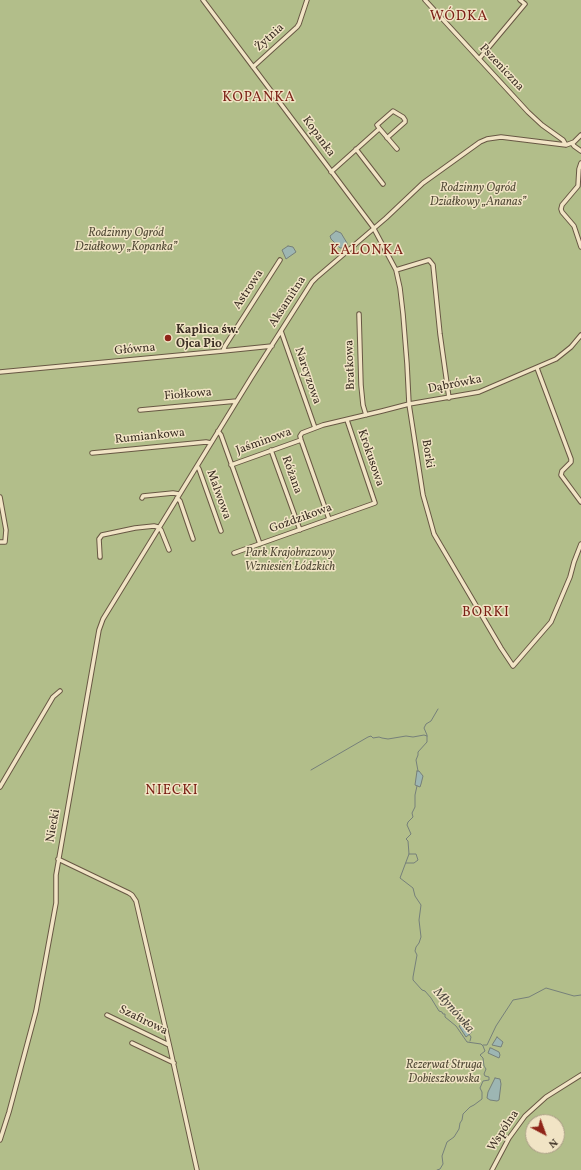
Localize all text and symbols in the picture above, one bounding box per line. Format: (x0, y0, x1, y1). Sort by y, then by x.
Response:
district label: WÓDKA (430, 9, 488, 25)
street label: Żytnia (252, 21, 288, 55)
street label: Pszeniczna (476, 41, 526, 95)
district label: KOPANKA (222, 90, 296, 106)
street label: Kopanka (298, 114, 338, 160)
park label: Rodzinny Ogród Działkowy „Ananas” (430, 182, 526, 210)
park label: Rodzinny Ogród Działkowy „Kopanka” (75, 227, 177, 255)
district label: KALONKA (330, 243, 404, 259)
street label: Astrowa (231, 267, 267, 313)
street label: Aksamitna (266, 274, 310, 330)
place label: Kaplica św. Ojca Pio (176, 324, 238, 352)
marker: Kaplica św. Ojca Pio (163, 333, 173, 343)
street label: Bratkowa (343, 340, 359, 390)
street label: Główna (114, 341, 156, 359)
street label: Narcyzowa (291, 346, 323, 406)
street label: Dąbrówka (427, 373, 483, 397)
street label: Fiołkowa (164, 386, 212, 404)
street label: Jaśminowa (234, 425, 294, 459)
street label: Rumiankowa (114, 426, 186, 448)
street label: Krokusowa (354, 428, 386, 488)
street label: Borki (418, 439, 436, 469)
street label: Różana (277, 454, 305, 496)
street label: Malwowa (202, 468, 234, 522)
street label: Goździkowa (268, 501, 334, 537)
park label: Park Krajobrazowy Wzniesień Łódzkich (245, 547, 335, 575)
district label: BORKI (462, 605, 510, 621)
district label: NIECKI (145, 783, 199, 799)
street label: Niecki (44, 808, 64, 844)
water label: Młynówka (429, 985, 477, 1037)
street label: Szafirowa (116, 1003, 170, 1039)
park label: Rezerwat Struga Dobieszkowska (406, 1059, 482, 1087)
street label: Wspólna (485, 1108, 523, 1154)
north arrow (525, 1114, 565, 1154)
text: N (545, 1134, 560, 1151)

